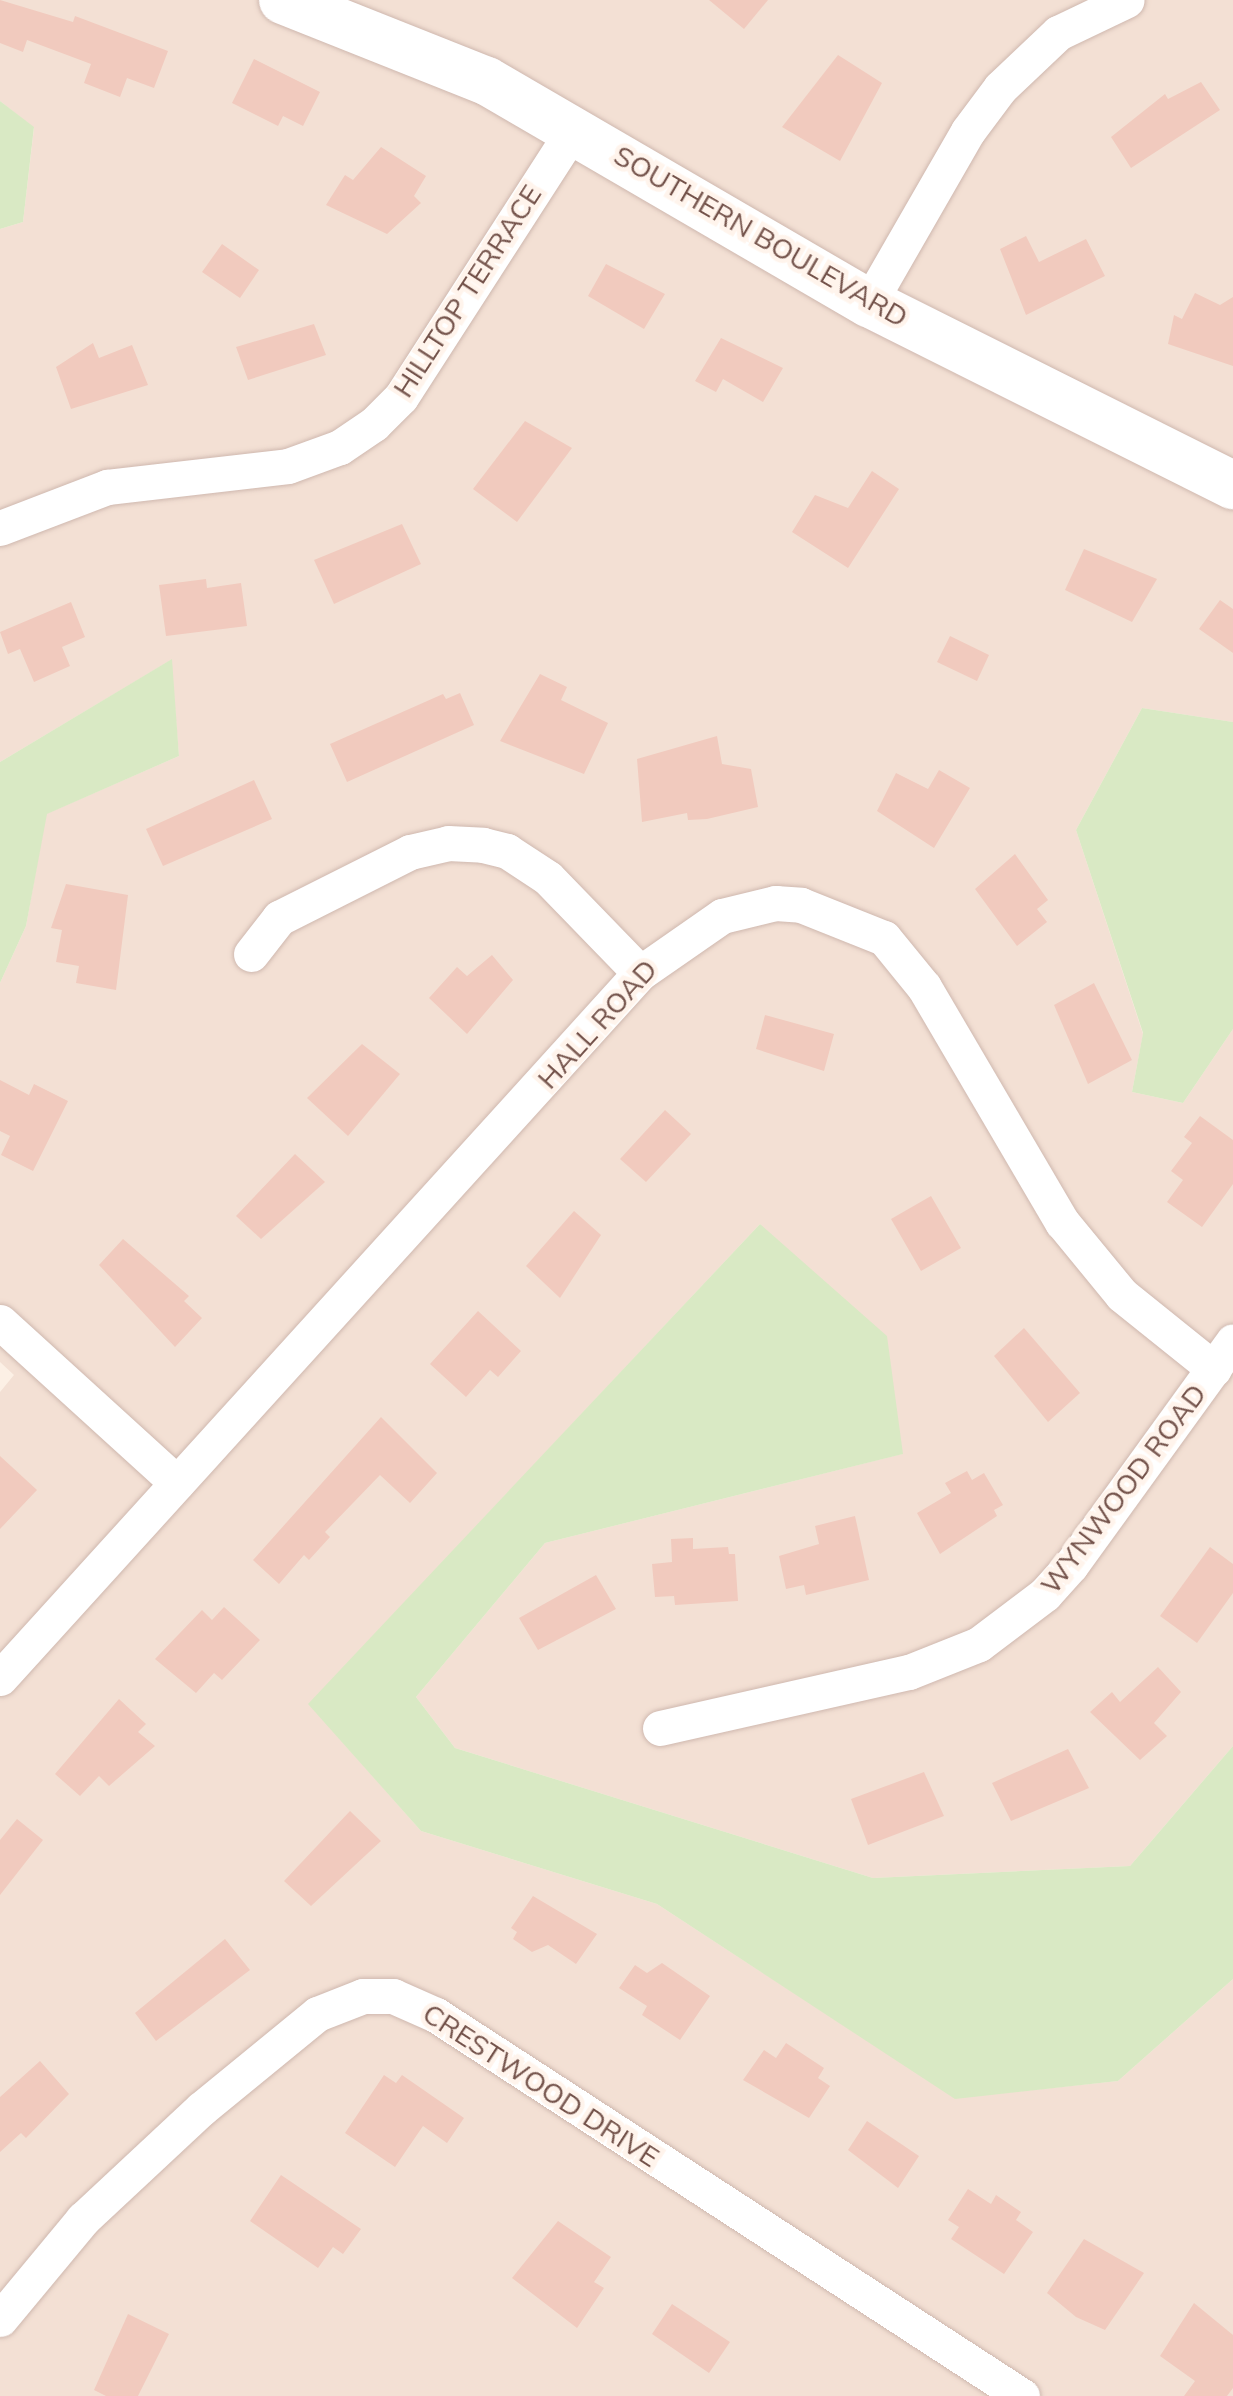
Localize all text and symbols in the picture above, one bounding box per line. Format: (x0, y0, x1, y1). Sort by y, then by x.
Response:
street label: SOUTHERN BOULEVARD (608, 138, 914, 334)
street label: HILLTOP TERRACE (386, 179, 548, 403)
street label: HALL ROAD (530, 953, 664, 1095)
street label: WYNWOOD ROAD (1033, 1378, 1213, 1600)
street label: CRESTWOOD DRIVE (417, 1996, 665, 2174)

